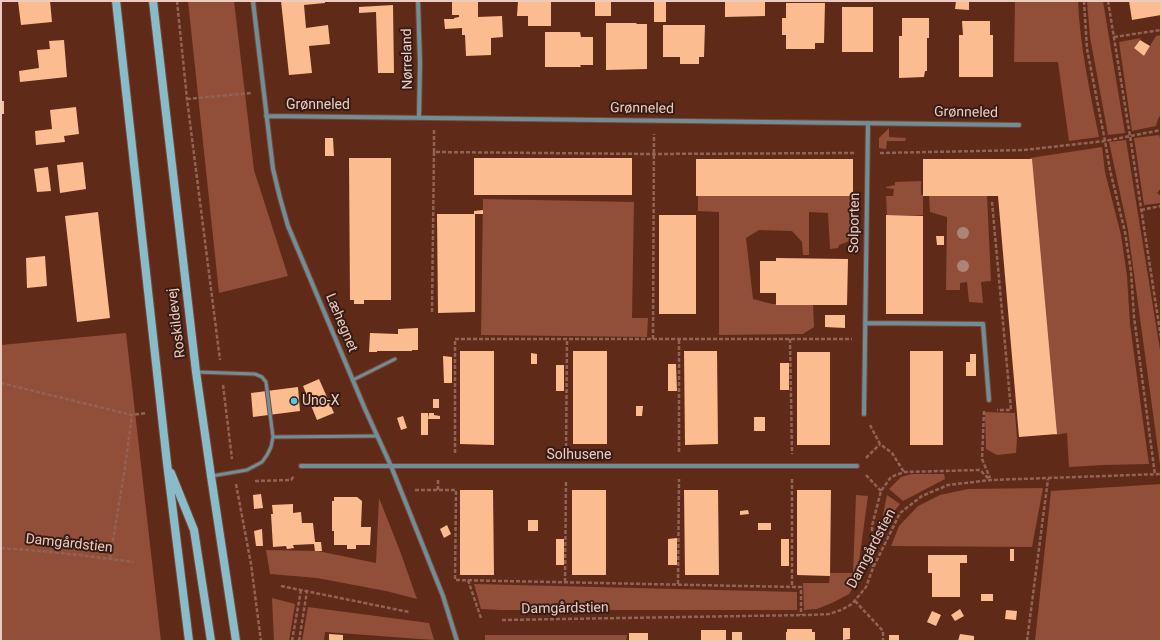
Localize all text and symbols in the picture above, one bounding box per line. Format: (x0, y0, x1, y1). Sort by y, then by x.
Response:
street label: Nørreland (399, 28, 417, 90)
street label: Grønneled (286, 97, 350, 113)
street label: Grønneled (610, 100, 674, 118)
street label: Grønneled (934, 104, 998, 122)
street label: Solporten (846, 193, 864, 253)
street label: Roskildevej (164, 287, 190, 359)
street label: Læhegnet (321, 291, 361, 355)
place label: Uno-X (302, 393, 339, 409)
marker: Uno-X (289, 396, 299, 406)
street label: Solhusene (547, 447, 611, 463)
street label: Damgårdstien (844, 506, 900, 592)
street label: Damgårdstien (25, 531, 113, 557)
street label: Damgårdstien (521, 600, 609, 618)

